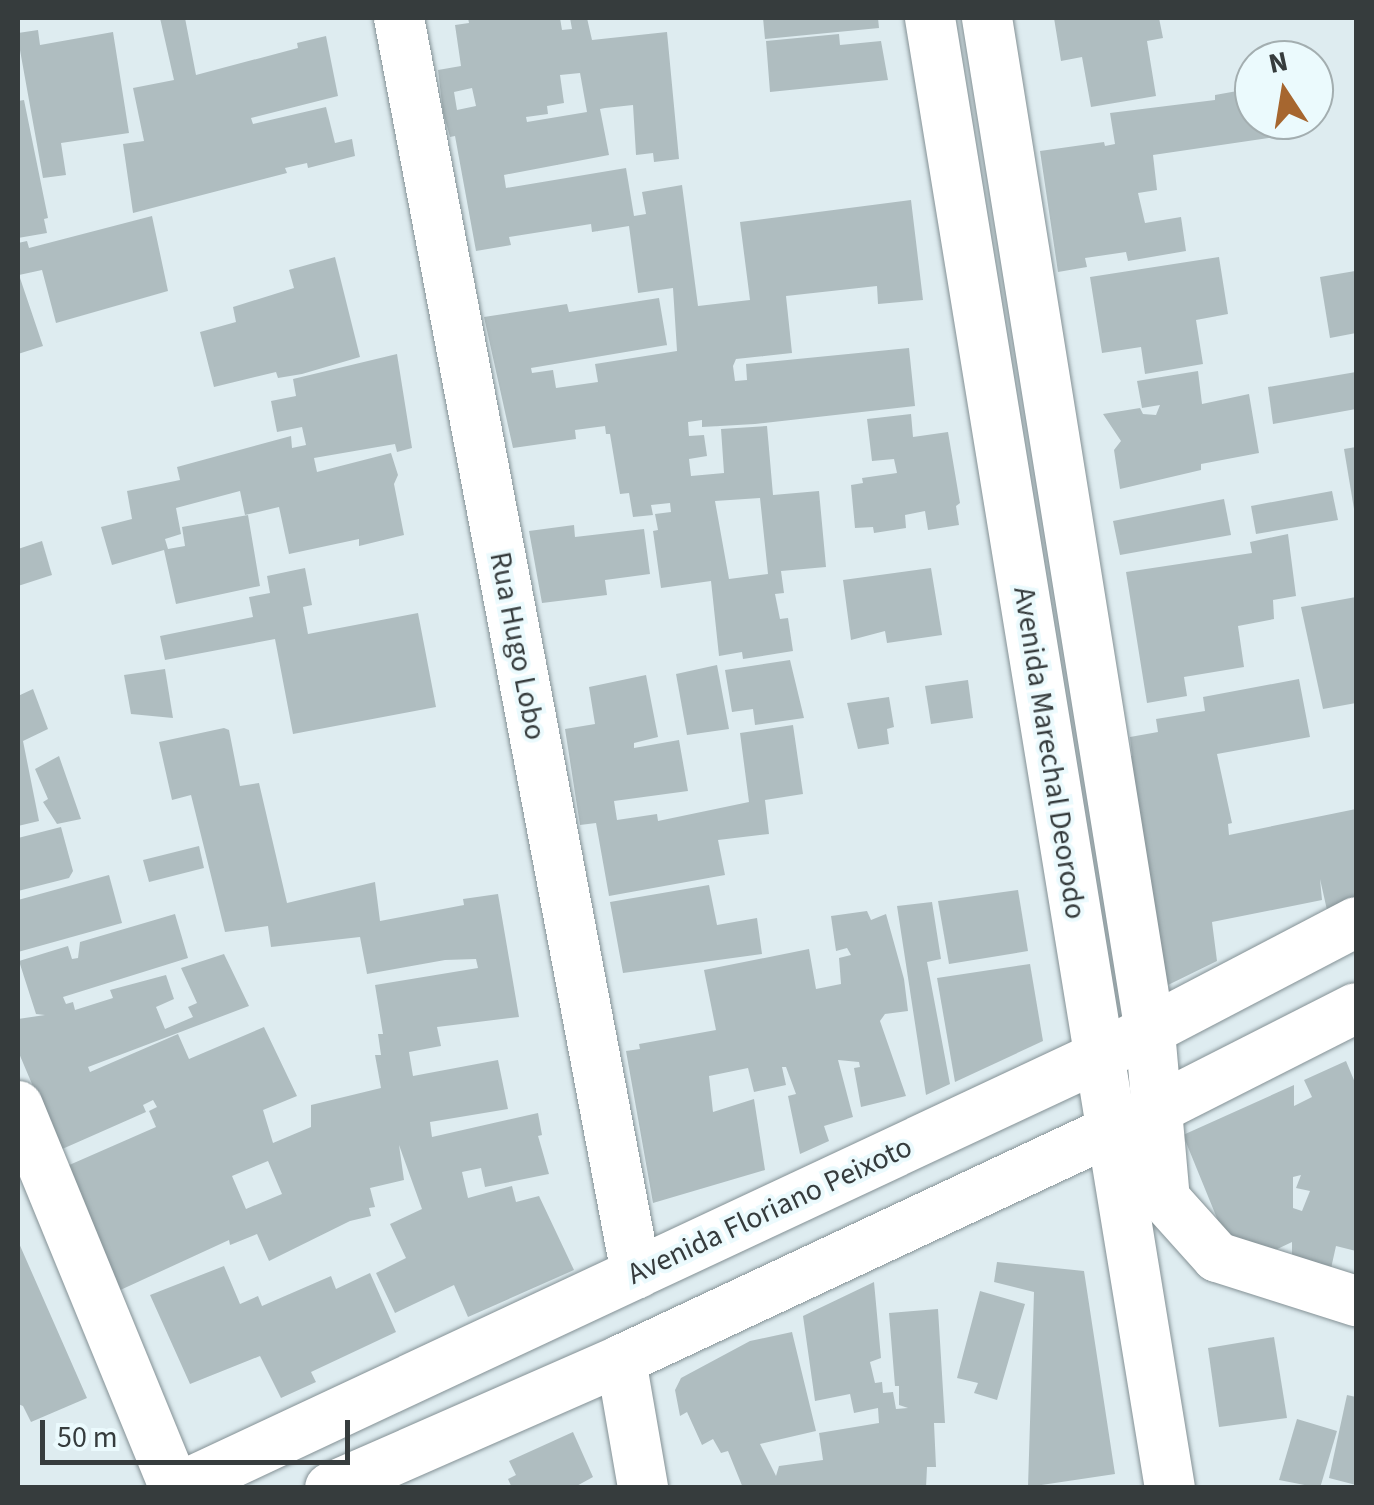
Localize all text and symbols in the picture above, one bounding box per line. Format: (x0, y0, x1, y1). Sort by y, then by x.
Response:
north arrow (1234, 40, 1334, 140)
text: N (1265, 41, 1291, 84)
street label: Rua Hugo Lobo (481, 549, 553, 743)
street label: Avenida Marechal Deorodo (1005, 584, 1093, 922)
street label: Avenida Floriano Peixoto (622, 1129, 918, 1293)
scale bar (45, 1400, 355, 1462)
text: 50 m (57, 1416, 118, 1459)

